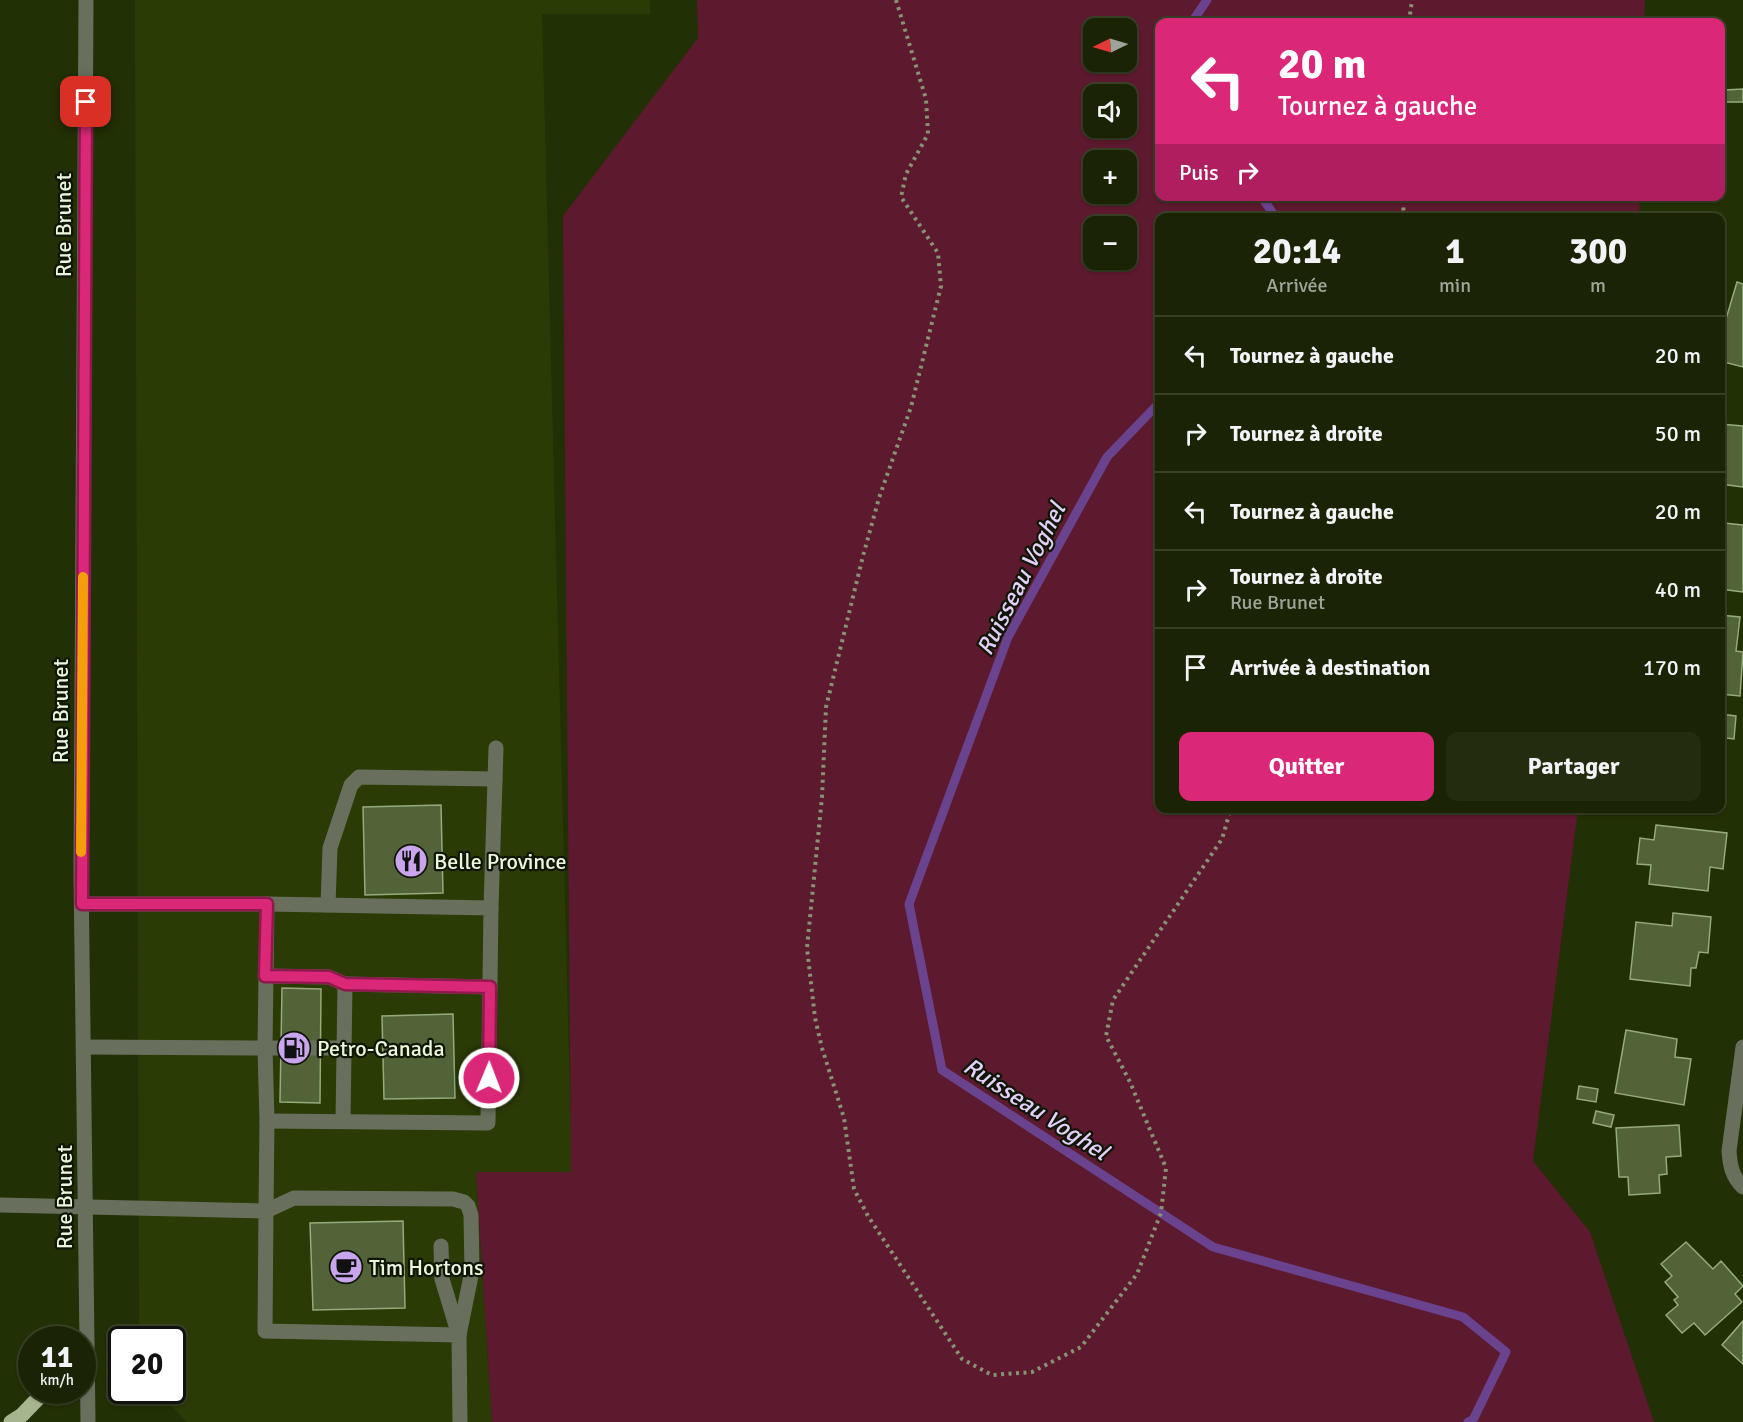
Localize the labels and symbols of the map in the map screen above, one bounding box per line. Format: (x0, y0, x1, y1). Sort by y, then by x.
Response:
north arrow (1083, 18, 1137, 72)
pin (60, 76, 111, 127)
street label: Rue Brunet (50, 173, 77, 277)
water label: Ruisseau Voghel (970, 496, 1073, 660)
street label: Rue Brunet (47, 659, 74, 763)
restaurant icon: Belle Province (393, 843, 429, 879)
place label: Belle Province (434, 848, 567, 875)
fuel station icon: Petro-Canada (276, 1030, 312, 1066)
place label: Petro-Canada (317, 1035, 445, 1062)
position arrow (457, 1046, 521, 1110)
water label: Ruisseau Voghel (958, 1051, 1116, 1168)
street label: Rue Brunet (51, 1145, 78, 1249)
cafe icon: Tim Hortons (328, 1249, 364, 1285)
place label: Tim Hortons (369, 1254, 484, 1281)
speed limit sign: 20 (108, 1326, 186, 1404)

